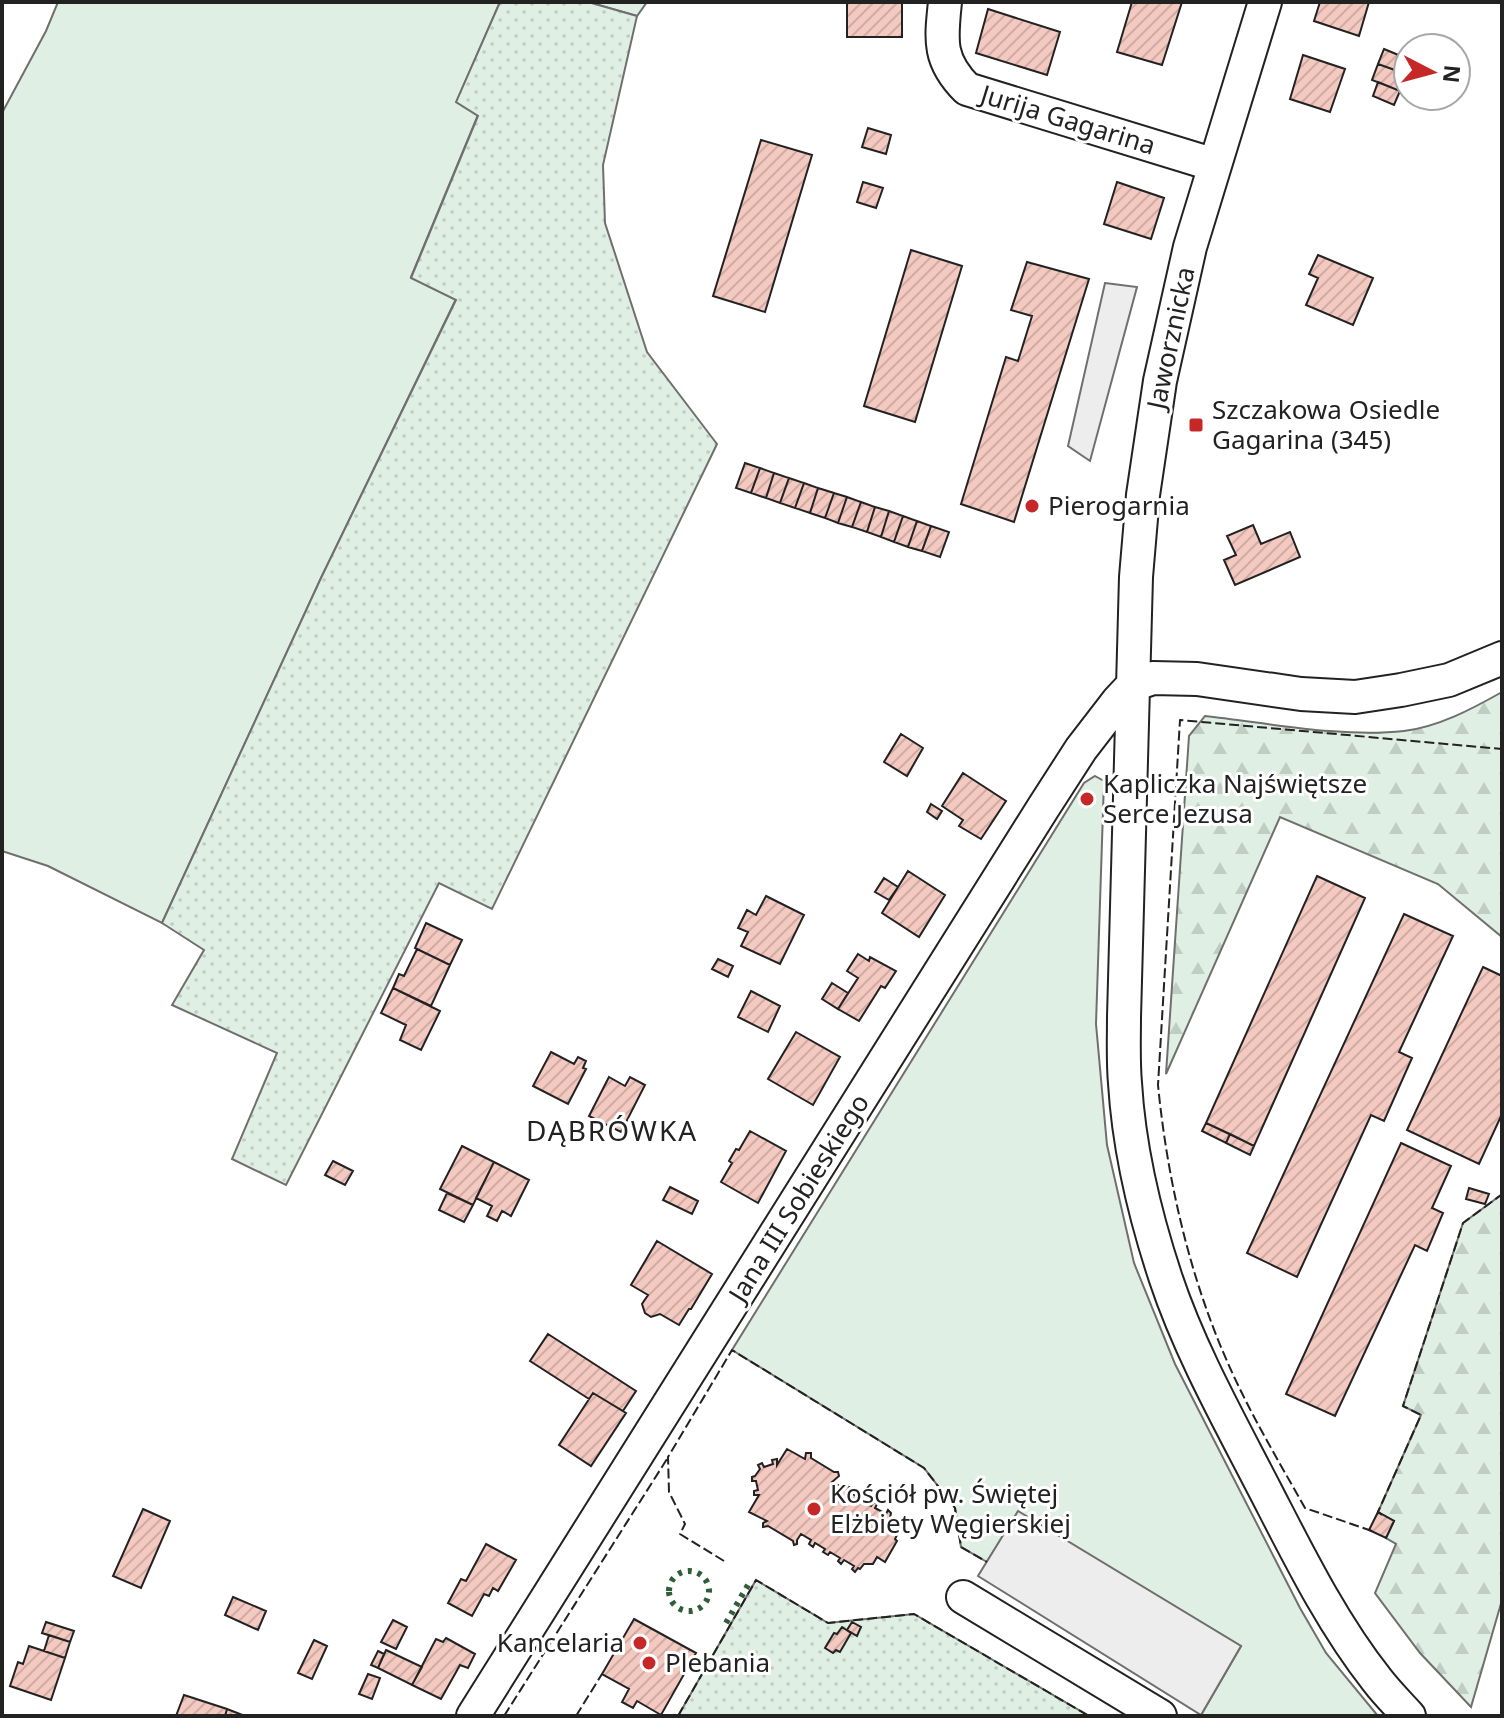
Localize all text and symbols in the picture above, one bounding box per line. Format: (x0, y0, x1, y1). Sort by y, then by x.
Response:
north arrow (1392, 32, 1472, 112)
text: N (1437, 64, 1469, 85)
street label: Jurija Gagarina (974, 75, 1160, 163)
street label: Jaworznicka (1137, 263, 1203, 415)
place label: Szczakowa Osiedle Gagarina (345) (1212, 391, 1440, 457)
marker: Szczakowa Osiedle Gagarina (345) (1187, 416, 1205, 434)
place label: Pierogarnia (1048, 487, 1190, 523)
marker: Pierogarnia (1023, 497, 1041, 515)
place label: Kapliczka Najświętsze Serce Jezusa (1103, 765, 1367, 831)
marker: Kapliczka Najświętsze Serce Jezusa (1078, 790, 1096, 808)
street label: Jana III Sobieskiego (718, 1087, 877, 1311)
district label: DĄBRÓWKA (526, 1111, 698, 1149)
place label: Kościół pw. Świętej Elżbiety Węgierskiej (830, 1475, 1071, 1541)
marker: Kościół pw. Świętej Elżbiety Węgierskiej (805, 1500, 823, 1518)
place label: Kancelaria (497, 1624, 624, 1660)
marker: Kancelaria (631, 1634, 649, 1652)
place label: Plebania (665, 1644, 770, 1680)
marker: Plebania (640, 1654, 658, 1672)

